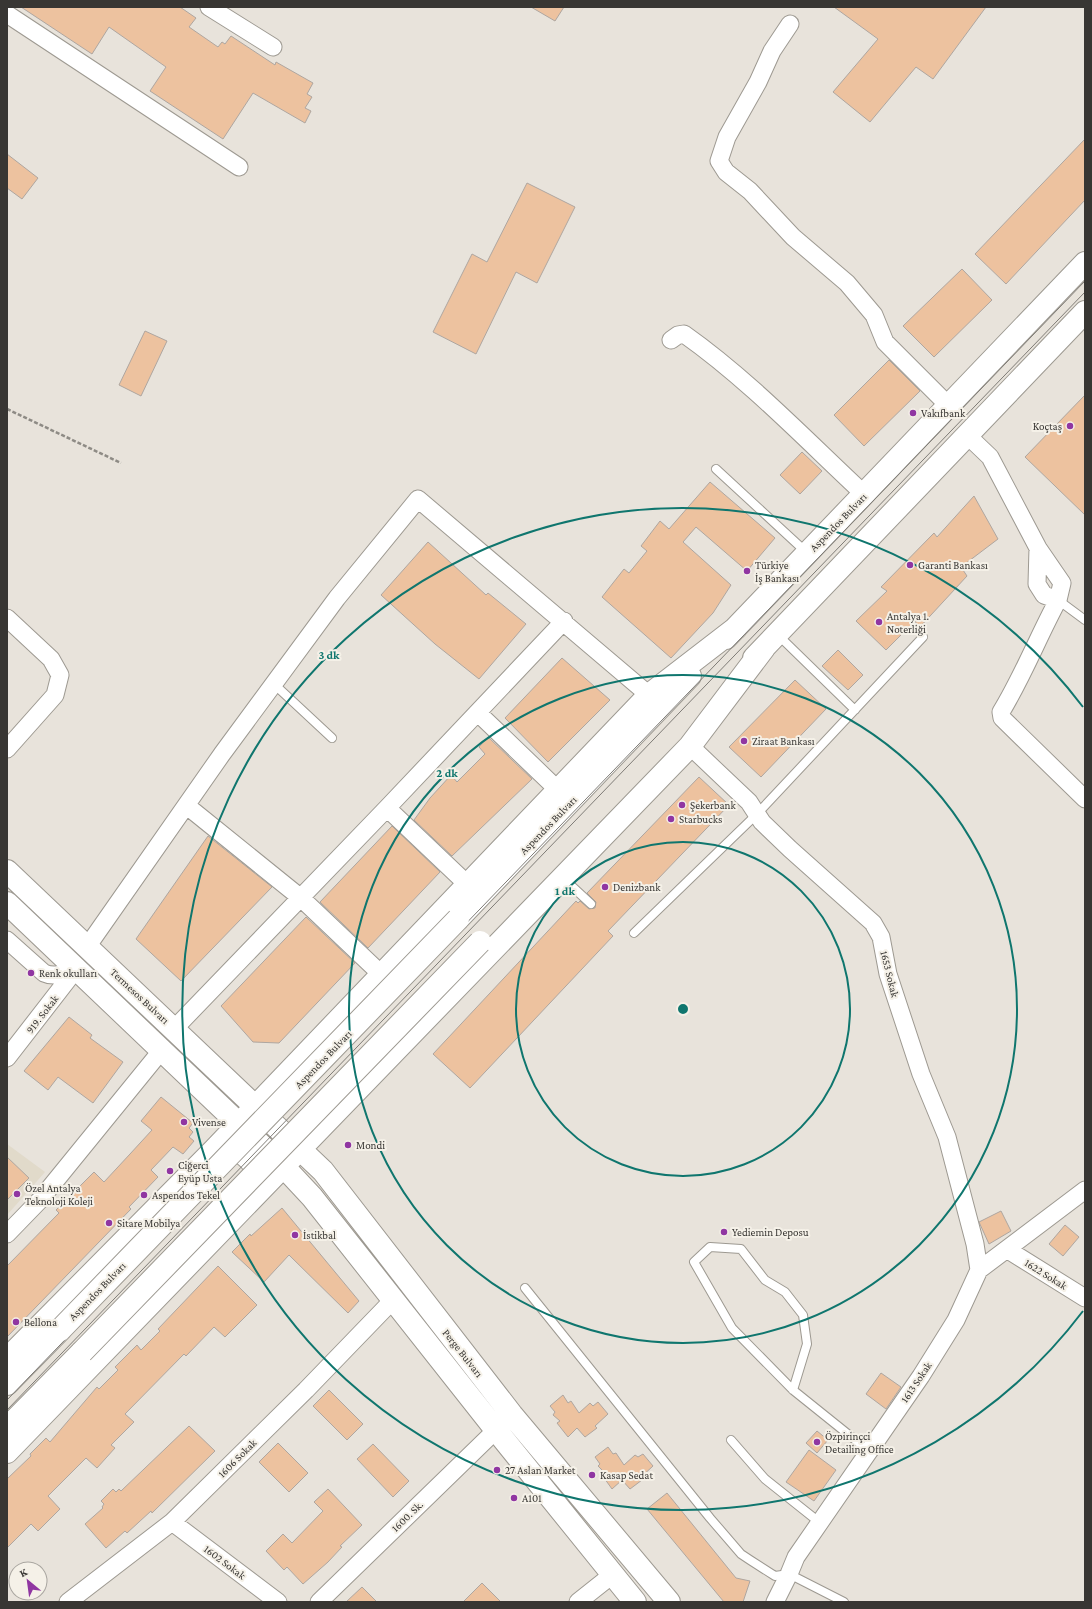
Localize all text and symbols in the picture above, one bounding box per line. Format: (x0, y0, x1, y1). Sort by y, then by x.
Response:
place label: Vakıfbank (921, 407, 966, 419)
marker: Vakıfbank (908, 408, 918, 418)
place label: Koçtaş (1033, 420, 1062, 433)
marker: Koçtaş (1065, 421, 1075, 431)
street label: Aspendos Bulvarı (807, 490, 870, 554)
place label: Türkiye İş Bankası (755, 559, 799, 585)
place label: Garanti Bankası (918, 559, 988, 571)
marker: Garanti Bankası (905, 560, 915, 570)
marker: Türkiye İş Bankası (742, 566, 752, 576)
place label: Antalya 1. Noterliği (887, 610, 929, 636)
marker: Antalya 1. Noterliği (874, 617, 884, 627)
text: 3 dk (318, 648, 340, 662)
place label: Ziraat Bankası (752, 735, 815, 747)
marker: Ziraat Bankası (739, 736, 749, 746)
text: 2 dk (436, 766, 458, 780)
street label: Aspendos Bulvarı (517, 793, 580, 857)
place label: Şekerbank (690, 799, 736, 812)
marker: Şekerbank (677, 800, 687, 810)
place label: Starbucks (679, 813, 722, 825)
marker: Starbucks (666, 814, 676, 824)
place label: Denizbank (613, 881, 661, 893)
marker: Denizbank (600, 882, 610, 892)
text: 1 dk (555, 884, 575, 898)
street label: 1653 Sokak (878, 949, 902, 999)
street label: Termesos Bulvarı (108, 966, 172, 1026)
place label: Renk okulları (39, 967, 97, 979)
marker: Renk okulları (26, 968, 36, 978)
street label: 919. Sokak (23, 992, 61, 1036)
centre of rings (676, 1002, 690, 1016)
street label: Aspendos Bulvarı (292, 1027, 355, 1091)
place label: Vivense (192, 1116, 226, 1128)
marker: Vivense (179, 1117, 189, 1127)
place label: Mondi (356, 1139, 385, 1151)
marker: Mondi (343, 1140, 353, 1150)
place label: Ciğerci Eyüp Usta (178, 1159, 222, 1185)
marker: Ciğerci Eyüp Usta (165, 1166, 175, 1176)
place label: Özel Antalya Teknoloji Koleji (25, 1182, 93, 1208)
marker: Özel Antalya Teknoloji Koleji (12, 1189, 22, 1199)
place label: Aspendos Tekel (152, 1189, 220, 1202)
marker: Aspendos Tekel (139, 1190, 149, 1200)
place label: Sitare Mobilya (117, 1217, 180, 1230)
marker: Sitare Mobilya (104, 1218, 114, 1228)
place label: Yediemin Deposu (732, 1226, 809, 1239)
marker: Yediemin Deposu (719, 1227, 729, 1237)
place label: İstikbal (303, 1229, 336, 1241)
marker: İstikbal (290, 1230, 300, 1240)
street label: 1622 Sokak (1023, 1256, 1070, 1292)
street label: Aspendos Bulvarı (66, 1259, 129, 1323)
place label: Bellona (24, 1316, 57, 1328)
marker: Bellona (11, 1317, 21, 1327)
street label: Perge Bulvarı (440, 1327, 486, 1380)
street label: 1613 Sokak (898, 1359, 934, 1405)
place label: Özpirinçci Detailing Office (825, 1430, 894, 1456)
street label: 1606 Sokak (215, 1436, 259, 1480)
marker: Özpirinçci Detailing Office (812, 1437, 822, 1447)
place label: 27 Aslan Market (505, 1464, 576, 1476)
marker: 27 Aslan Market (492, 1465, 502, 1475)
place label: Kasap Sedat (600, 1469, 653, 1482)
marker: Kasap Sedat (587, 1470, 597, 1480)
place label: A101 (522, 1492, 542, 1504)
marker: A101 (509, 1493, 519, 1503)
street label: 1600. Sk. (389, 1498, 425, 1534)
street label: 1602 Sokak (202, 1543, 249, 1582)
north arrow (8, 1561, 48, 1601)
text: K (17, 1565, 30, 1579)

